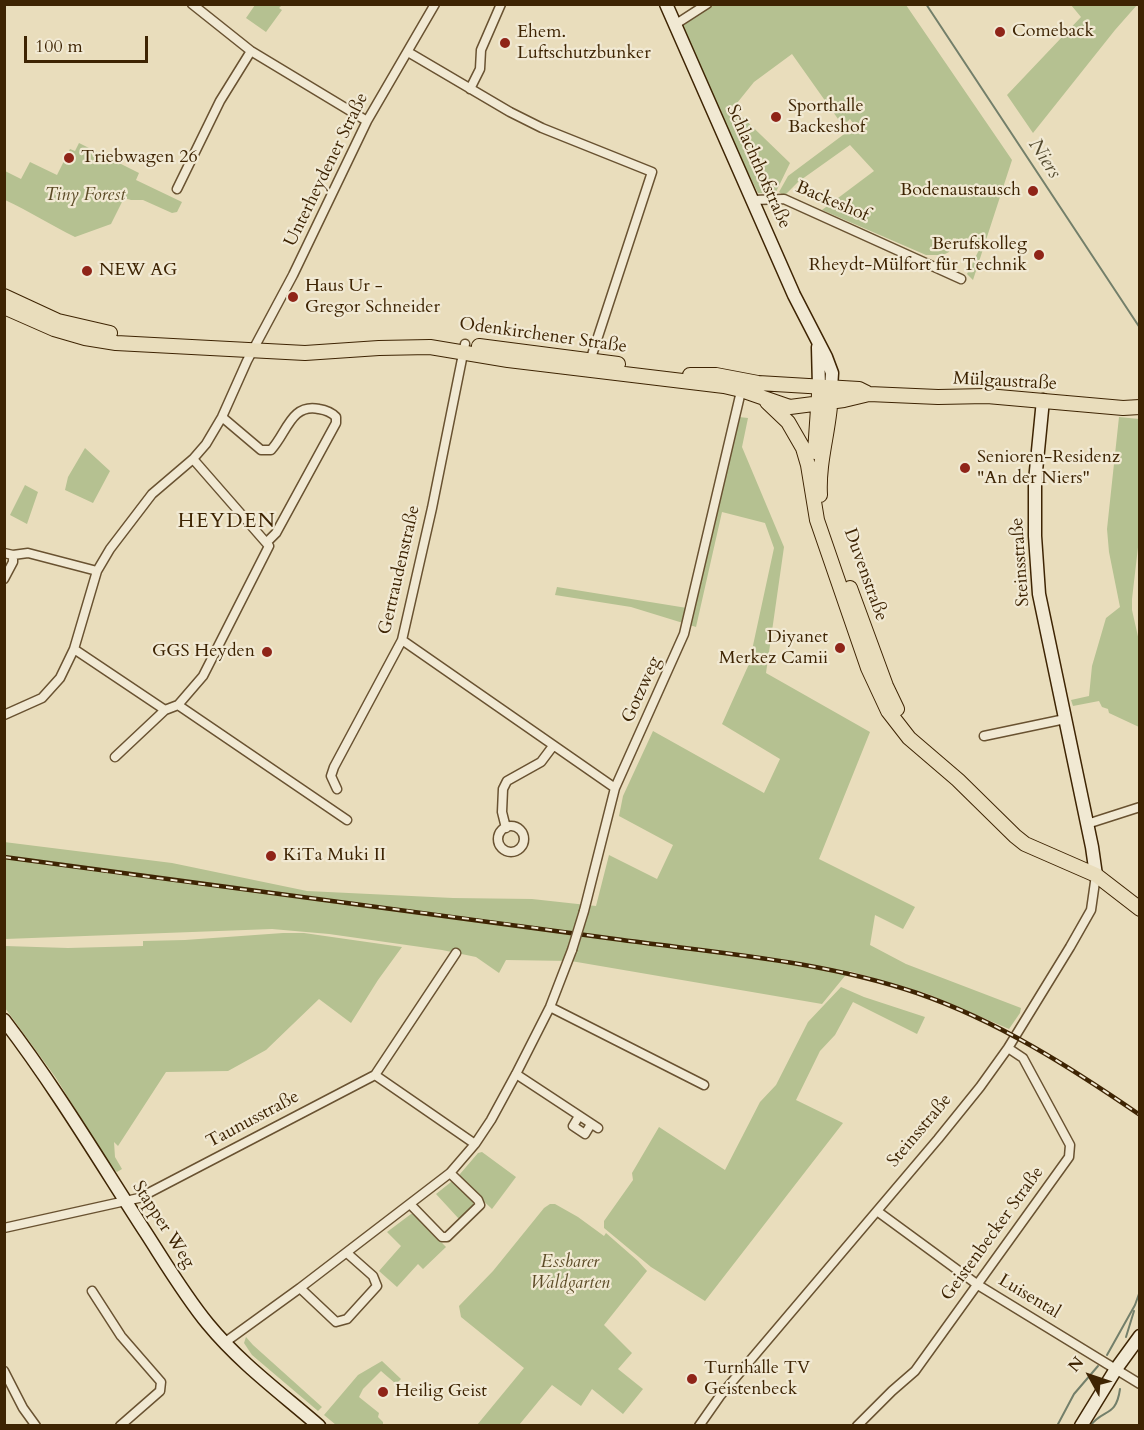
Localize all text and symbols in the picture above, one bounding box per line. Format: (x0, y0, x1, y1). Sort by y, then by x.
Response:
place label: Comeback (1012, 21, 1094, 43)
place label: Ehem. Luftschutzbunker (517, 22, 651, 64)
scale bar (27, 24, 152, 62)
marker: Comeback (993, 25, 1007, 39)
text: 100 m (35, 34, 83, 59)
marker: Ehem. Luftschutzbunker (498, 36, 512, 50)
street label: Unterheydener Straße (280, 90, 374, 250)
place label: Sporthalle Backeshof (788, 96, 865, 138)
street label: Schlachthofstraße (721, 102, 795, 232)
marker: Sporthalle Backeshof (769, 110, 783, 124)
water label: Niers (1022, 135, 1066, 183)
place label: Triebwagen 26 (81, 147, 198, 169)
marker: Triebwagen 26 (62, 151, 76, 165)
street label: Backeshof (792, 177, 872, 227)
place label: Bodenaustausch (900, 180, 1021, 202)
marker: Bodenaustausch (1026, 184, 1040, 198)
park label: Tiny Forest (45, 185, 125, 207)
place label: Berufskolleg Rheydt-Mülfort für Technik (809, 234, 1027, 276)
marker: Berufskolleg Rheydt-Mülfort für Technik (1032, 248, 1046, 262)
place label: NEW AG (99, 260, 177, 282)
marker: NEW AG (80, 264, 94, 278)
place label: Haus Ur - Gregor Schneider (305, 276, 440, 318)
marker: Haus Ur - Gregor Schneider (286, 290, 300, 304)
street label: Odenkirchener Straße (458, 314, 628, 358)
street label: Mülgaustraße (952, 368, 1058, 396)
place label: Senioren-Residenz "An der Niers" (977, 447, 1120, 490)
marker: Senioren-Residenz "An der Niers" (958, 461, 972, 475)
street label: Gertraudenstraße (375, 503, 425, 637)
district label: HEYDEN (178, 510, 276, 534)
street label: Steinsstraße (1007, 517, 1035, 607)
street label: Duvenstraße (838, 526, 892, 624)
place label: Diyanet Merkez Camii (719, 627, 828, 670)
place label: GGS Heyden (152, 641, 255, 663)
marker: Diyanet Merkez Camii (833, 641, 847, 655)
marker: GGS Heyden (260, 645, 274, 659)
street label: Gotzweg (618, 653, 666, 727)
place label: KiTa Muki II (283, 845, 386, 867)
marker: KiTa Muki II (264, 849, 278, 863)
street label: Taunusstraße (203, 1087, 303, 1153)
street label: Steinsstraße (883, 1090, 957, 1172)
street label: Geistenbecker Straße (937, 1163, 1049, 1305)
street label: Stapper Weg (127, 1177, 199, 1273)
park label: Essbarer Waldgarten (530, 1252, 610, 1294)
street label: Luisental (994, 1270, 1064, 1324)
north arrow (1060, 1346, 1120, 1406)
text: N (1063, 1352, 1089, 1377)
place label: Turnhalle TV Geistenbeck (704, 1358, 810, 1400)
marker: Turnhalle TV Geistenbeck (685, 1372, 699, 1386)
place label: Heilig Geist (395, 1381, 487, 1403)
marker: Heilig Geist (376, 1385, 390, 1399)

